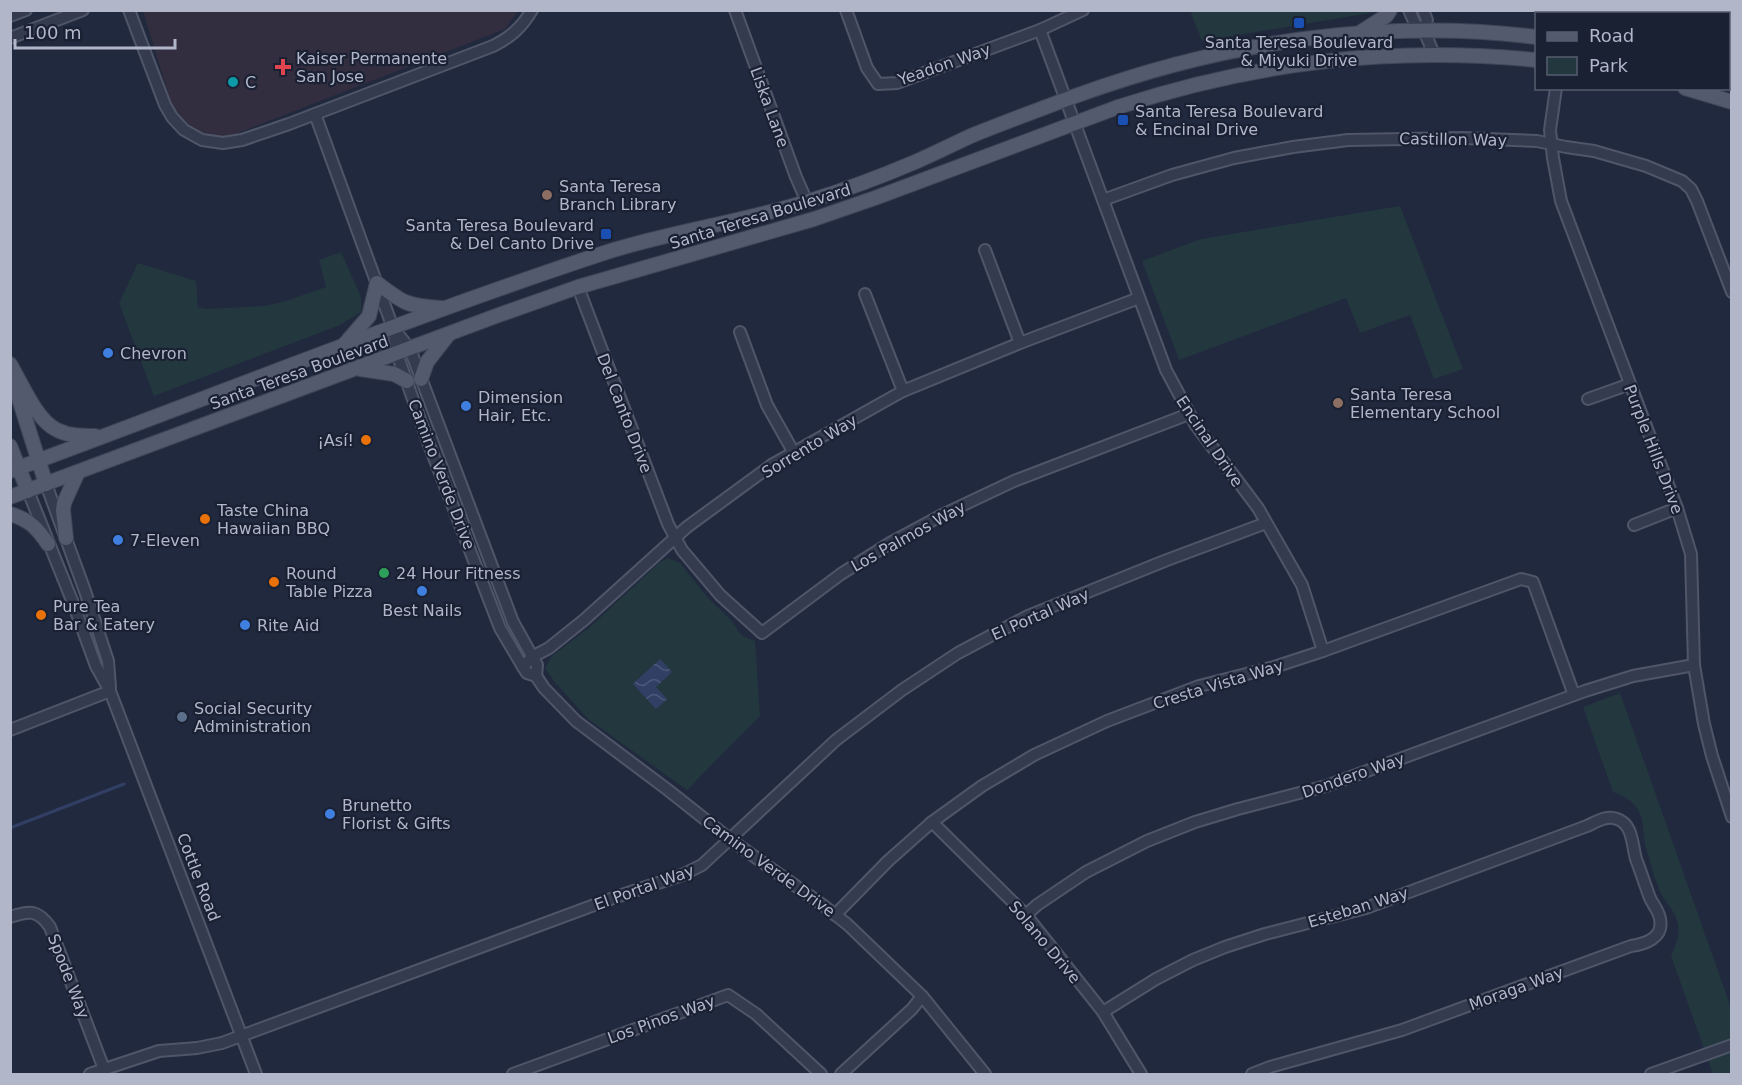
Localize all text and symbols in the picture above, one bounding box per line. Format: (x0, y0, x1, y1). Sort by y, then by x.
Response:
scale bar (15, 12, 176, 50)
legend (1535, 12, 1730, 90)
marker: Santa Teresa Boulevard & Miyuki Drive (1292, 16, 1306, 30)
text: 100 m (24, 22, 82, 43)
text: Road (1589, 25, 1634, 46)
place label: Santa Teresa Boulevard & Miyuki Drive (1205, 33, 1393, 70)
street label: Yeadon Way (894, 40, 993, 89)
place label: Kaiser Permanente San Jose (296, 49, 447, 86)
text: Park (1589, 55, 1628, 76)
marker: Kaiser Permanente San Jose (274, 58, 292, 76)
street label: Liska Lane (746, 64, 793, 150)
place label: C (245, 73, 256, 92)
marker: C (226, 75, 240, 89)
place label: Santa Teresa Boulevard & Encinal Drive (1135, 102, 1323, 139)
marker: Santa Teresa Boulevard & Encinal Drive (1116, 113, 1130, 127)
street label: Castillon Way (1399, 129, 1507, 150)
place label: Santa Teresa Branch Library (559, 177, 676, 214)
street label: Santa Teresa Boulevard (667, 180, 853, 253)
marker: Santa Teresa Branch Library (540, 188, 554, 202)
place label: Santa Teresa Boulevard & Del Canto Drive (406, 216, 594, 253)
marker: Santa Teresa Boulevard & Del Canto Drive (599, 227, 613, 241)
street label: Santa Teresa Boulevard (207, 331, 391, 414)
place label: Chevron (120, 344, 187, 363)
marker: Chevron (101, 346, 115, 360)
street label: Del Canto Drive (593, 351, 656, 476)
street label: Purple Hills Drive (1620, 382, 1687, 517)
place label: Santa Teresa Elementary School (1350, 385, 1500, 422)
place label: Dimension Hair, Etc. (478, 388, 563, 425)
street label: Encinal Drive (1172, 392, 1247, 490)
street label: Camino Verde Drive (404, 396, 479, 552)
marker: Santa Teresa Elementary School (1331, 396, 1345, 410)
marker: Dimension Hair, Etc. (459, 399, 473, 413)
street label: Sorrento Way (758, 411, 860, 482)
place label: ¡Así! (317, 431, 354, 450)
marker: ¡Así! (359, 433, 373, 447)
street label: Los Palmos Way (848, 497, 969, 576)
place label: Taste China Hawaiian BBQ (216, 501, 330, 538)
marker: Taste China Hawaiian BBQ (198, 512, 212, 526)
place label: 7-Eleven (130, 531, 200, 550)
marker: 7-Eleven (111, 533, 125, 547)
place label: Round Table Pizza (285, 564, 373, 601)
place label: 24 Hour Fitness (396, 564, 520, 583)
marker: 24 Hour Fitness (377, 566, 391, 580)
marker: Round Table Pizza (267, 575, 281, 589)
marker: Best Nails (415, 584, 429, 598)
street label: El Portal Way (988, 584, 1092, 644)
place label: Pure Tea Bar & Eatery (53, 597, 155, 634)
place label: Best Nails (382, 601, 462, 620)
marker: Pure Tea Bar & Eatery (34, 608, 48, 622)
place label: Rite Aid (257, 616, 319, 635)
marker: Rite Aid (238, 618, 252, 632)
street label: Cresta Vista Way (1151, 656, 1286, 713)
place label: Social Security Administration (194, 699, 312, 736)
marker: Social Security Administration (175, 710, 189, 724)
street label: Dondero Way (1299, 749, 1407, 802)
place label: Brunetto Florist & Gifts (342, 796, 451, 833)
marker: Brunetto Florist & Gifts (323, 807, 337, 821)
street label: Camino Verde Drive (699, 812, 839, 921)
street label: Cottle Road (173, 830, 224, 924)
street label: El Portal Way (592, 861, 697, 914)
street label: Esteban Way (1306, 883, 1411, 932)
street label: Solano Drive (1005, 897, 1085, 987)
street label: Spode Way (44, 931, 93, 1021)
street label: Moraga Way (1466, 963, 1566, 1014)
street label: Los Pinos Way (605, 991, 718, 1048)

